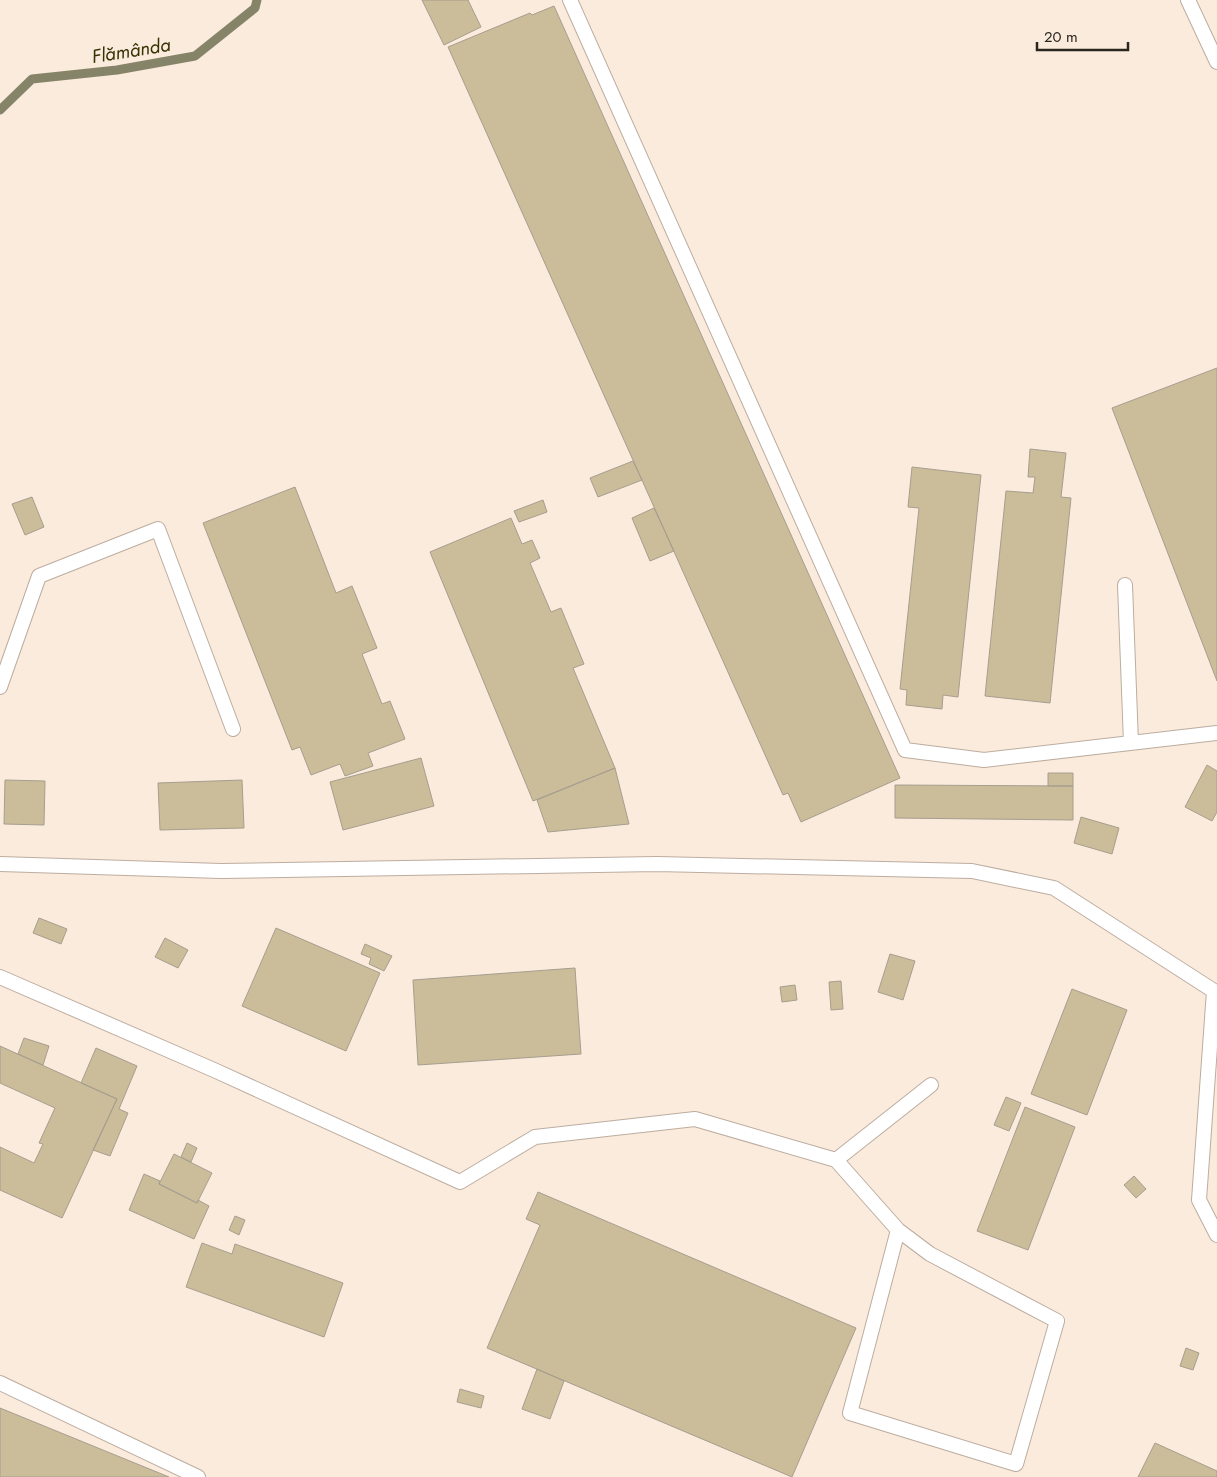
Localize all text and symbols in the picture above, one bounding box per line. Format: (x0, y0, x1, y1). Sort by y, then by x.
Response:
scale bar (1037, 20, 1128, 52)
text: 20 m (1044, 26, 1078, 48)
water label: Flămânda (90, 31, 173, 70)

